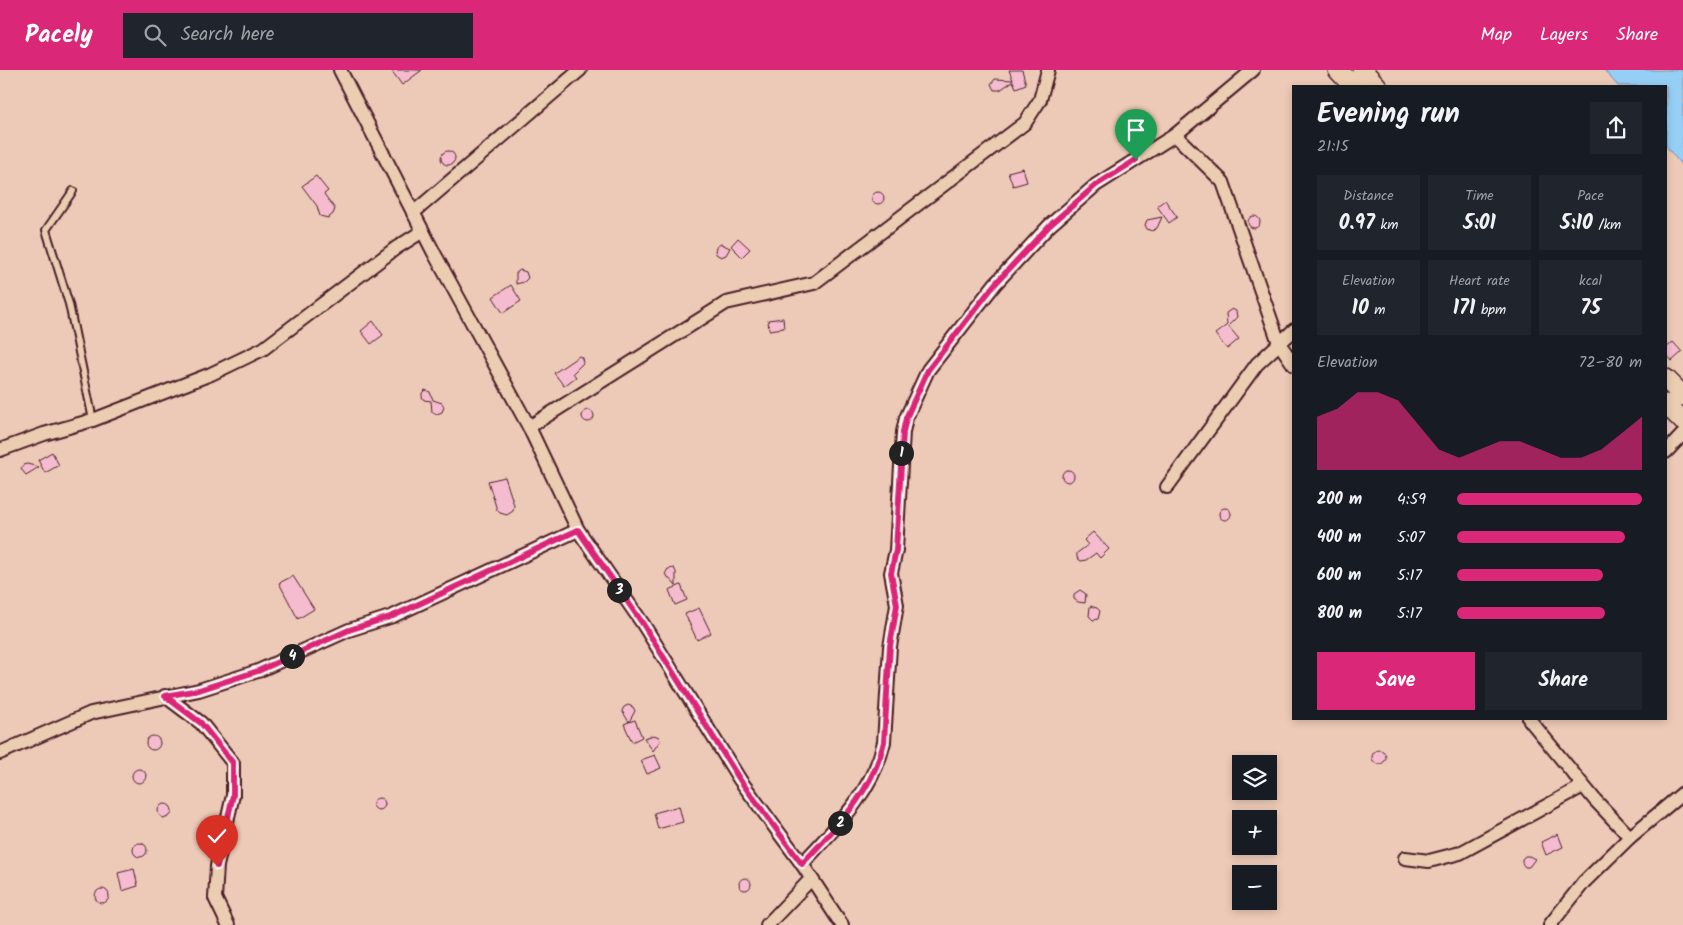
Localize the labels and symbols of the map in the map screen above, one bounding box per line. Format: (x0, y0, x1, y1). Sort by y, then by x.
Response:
pin (1115, 109, 1157, 160)
pin: 1 (888, 440, 914, 466)
pin: 3 (606, 578, 632, 602)
pin: 4 (280, 644, 304, 668)
pin: 2 (828, 810, 852, 836)
pin (196, 815, 238, 866)

